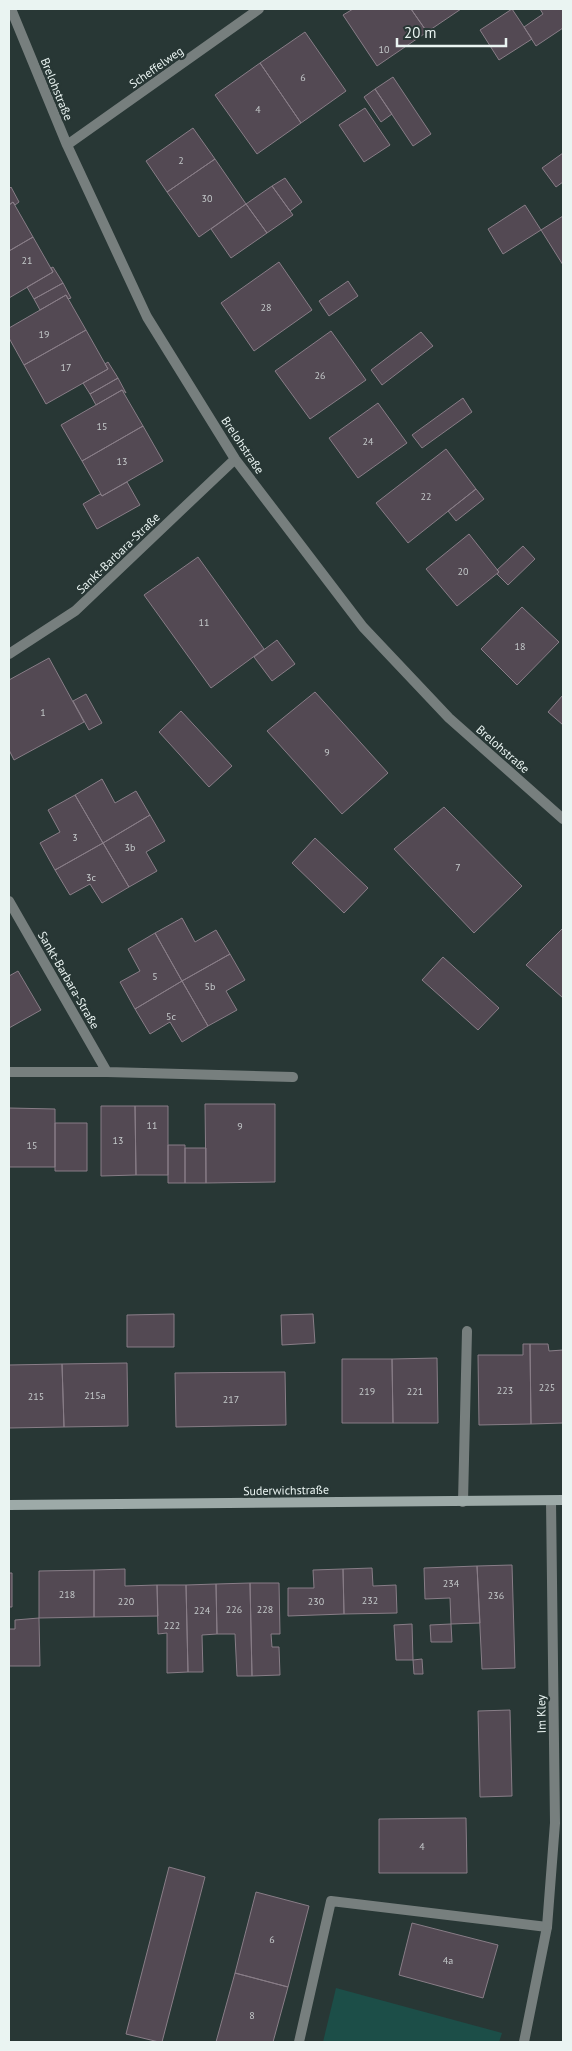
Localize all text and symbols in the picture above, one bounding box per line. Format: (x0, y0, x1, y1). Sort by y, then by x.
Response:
scale bar (397, 15, 506, 47)
text: 20 m (404, 23, 437, 42)
street label: Scheffelweg (126, 43, 186, 91)
house number: 10 (379, 43, 390, 56)
street label: Brelohstraße (38, 56, 76, 122)
house number: 6 (300, 71, 306, 84)
house number: 4 (255, 103, 261, 116)
house number: 2 (178, 154, 184, 167)
house number: 30 (202, 192, 213, 205)
house number: 21 (22, 254, 32, 267)
house number: 28 (261, 301, 271, 314)
house number: 19 (39, 328, 49, 341)
house number: 17 (61, 361, 71, 374)
house number: 26 (315, 369, 325, 382)
street label: Brelohstraße (218, 413, 268, 477)
house number: 15 (97, 420, 107, 433)
house number: 24 (363, 435, 374, 448)
house number: 13 (117, 455, 127, 468)
house number: 22 (421, 490, 431, 503)
street label: Sankt-Barbara-Straße (73, 509, 163, 597)
house number: 20 (458, 565, 469, 578)
house number: 11 (199, 616, 209, 629)
house number: 18 (515, 640, 525, 653)
house number: 1 (40, 706, 46, 719)
street label: Brelohstraße (473, 722, 533, 776)
house number: 9 (324, 746, 330, 759)
house number: 3 (72, 831, 78, 844)
house number: 3b (125, 841, 135, 854)
house number: 7 (455, 861, 461, 874)
house number: 3c (86, 871, 96, 884)
street label: Sankt-Barbara-Straße (35, 929, 103, 1031)
house number: 5 (152, 970, 158, 983)
house number: 5b (205, 980, 215, 993)
house number: 5c (166, 1010, 176, 1023)
house number: 11 (147, 1119, 157, 1132)
house number: 9 (237, 1120, 243, 1133)
house number: 13 (113, 1134, 123, 1147)
house number: 15 (27, 1139, 37, 1152)
house number: 225 (539, 1381, 555, 1394)
house number: 223 (497, 1384, 513, 1397)
house number: 219 (359, 1385, 375, 1398)
house number: 221 (407, 1385, 423, 1398)
house number: 215a (84, 1389, 106, 1402)
house number: 215 (28, 1390, 44, 1403)
house number: 217 (223, 1393, 239, 1406)
street label: Suderwichstraße (243, 1482, 329, 1498)
house number: 234 (443, 1577, 460, 1590)
house number: 218 (59, 1588, 75, 1601)
house number: 236 (488, 1589, 504, 1602)
house number: 232 (362, 1594, 378, 1607)
house number: 220 (118, 1595, 135, 1608)
house number: 230 (308, 1595, 325, 1608)
house number: 226 (226, 1603, 242, 1616)
house number: 228 (257, 1603, 273, 1616)
house number: 224 (194, 1604, 211, 1617)
house number: 222 (164, 1619, 180, 1632)
street label: Im Kley (533, 1694, 549, 1733)
house number: 4 (419, 1840, 425, 1853)
house number: 6 (269, 1933, 275, 1946)
house number: 4a (443, 1954, 453, 1967)
house number: 8 (249, 2009, 255, 2022)

